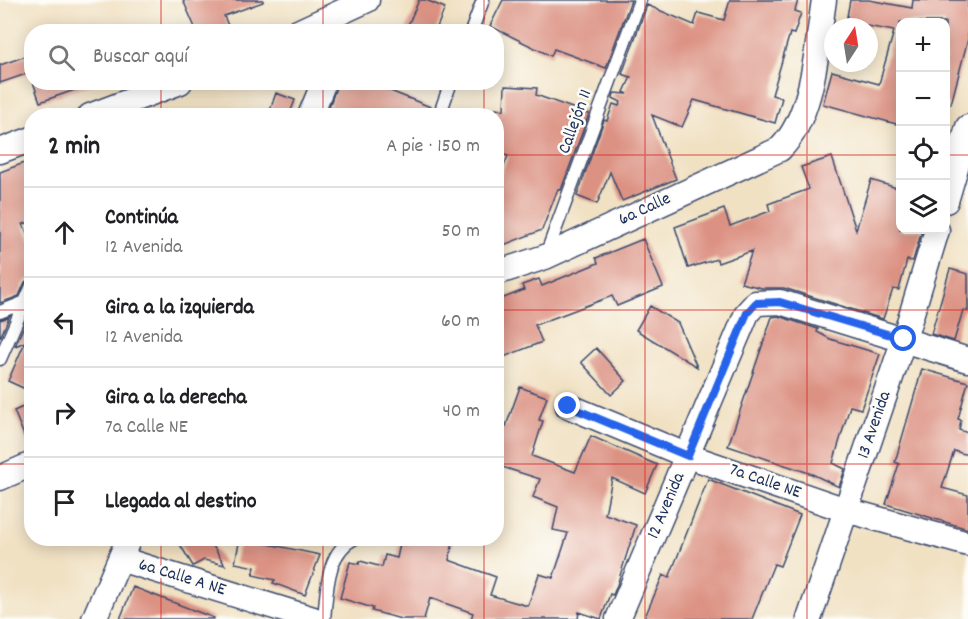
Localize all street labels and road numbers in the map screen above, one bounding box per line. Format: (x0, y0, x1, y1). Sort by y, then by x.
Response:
street label: Callejón 11 (553, 86, 599, 158)
street label: 6a Calle (615, 187, 675, 233)
street label: 13 Avenida (852, 387, 898, 462)
street label: 7a Calle NE (726, 458, 804, 506)
street label: 12 Avenida (642, 469, 692, 543)
street label: 6a Calle A NE (135, 553, 229, 603)

